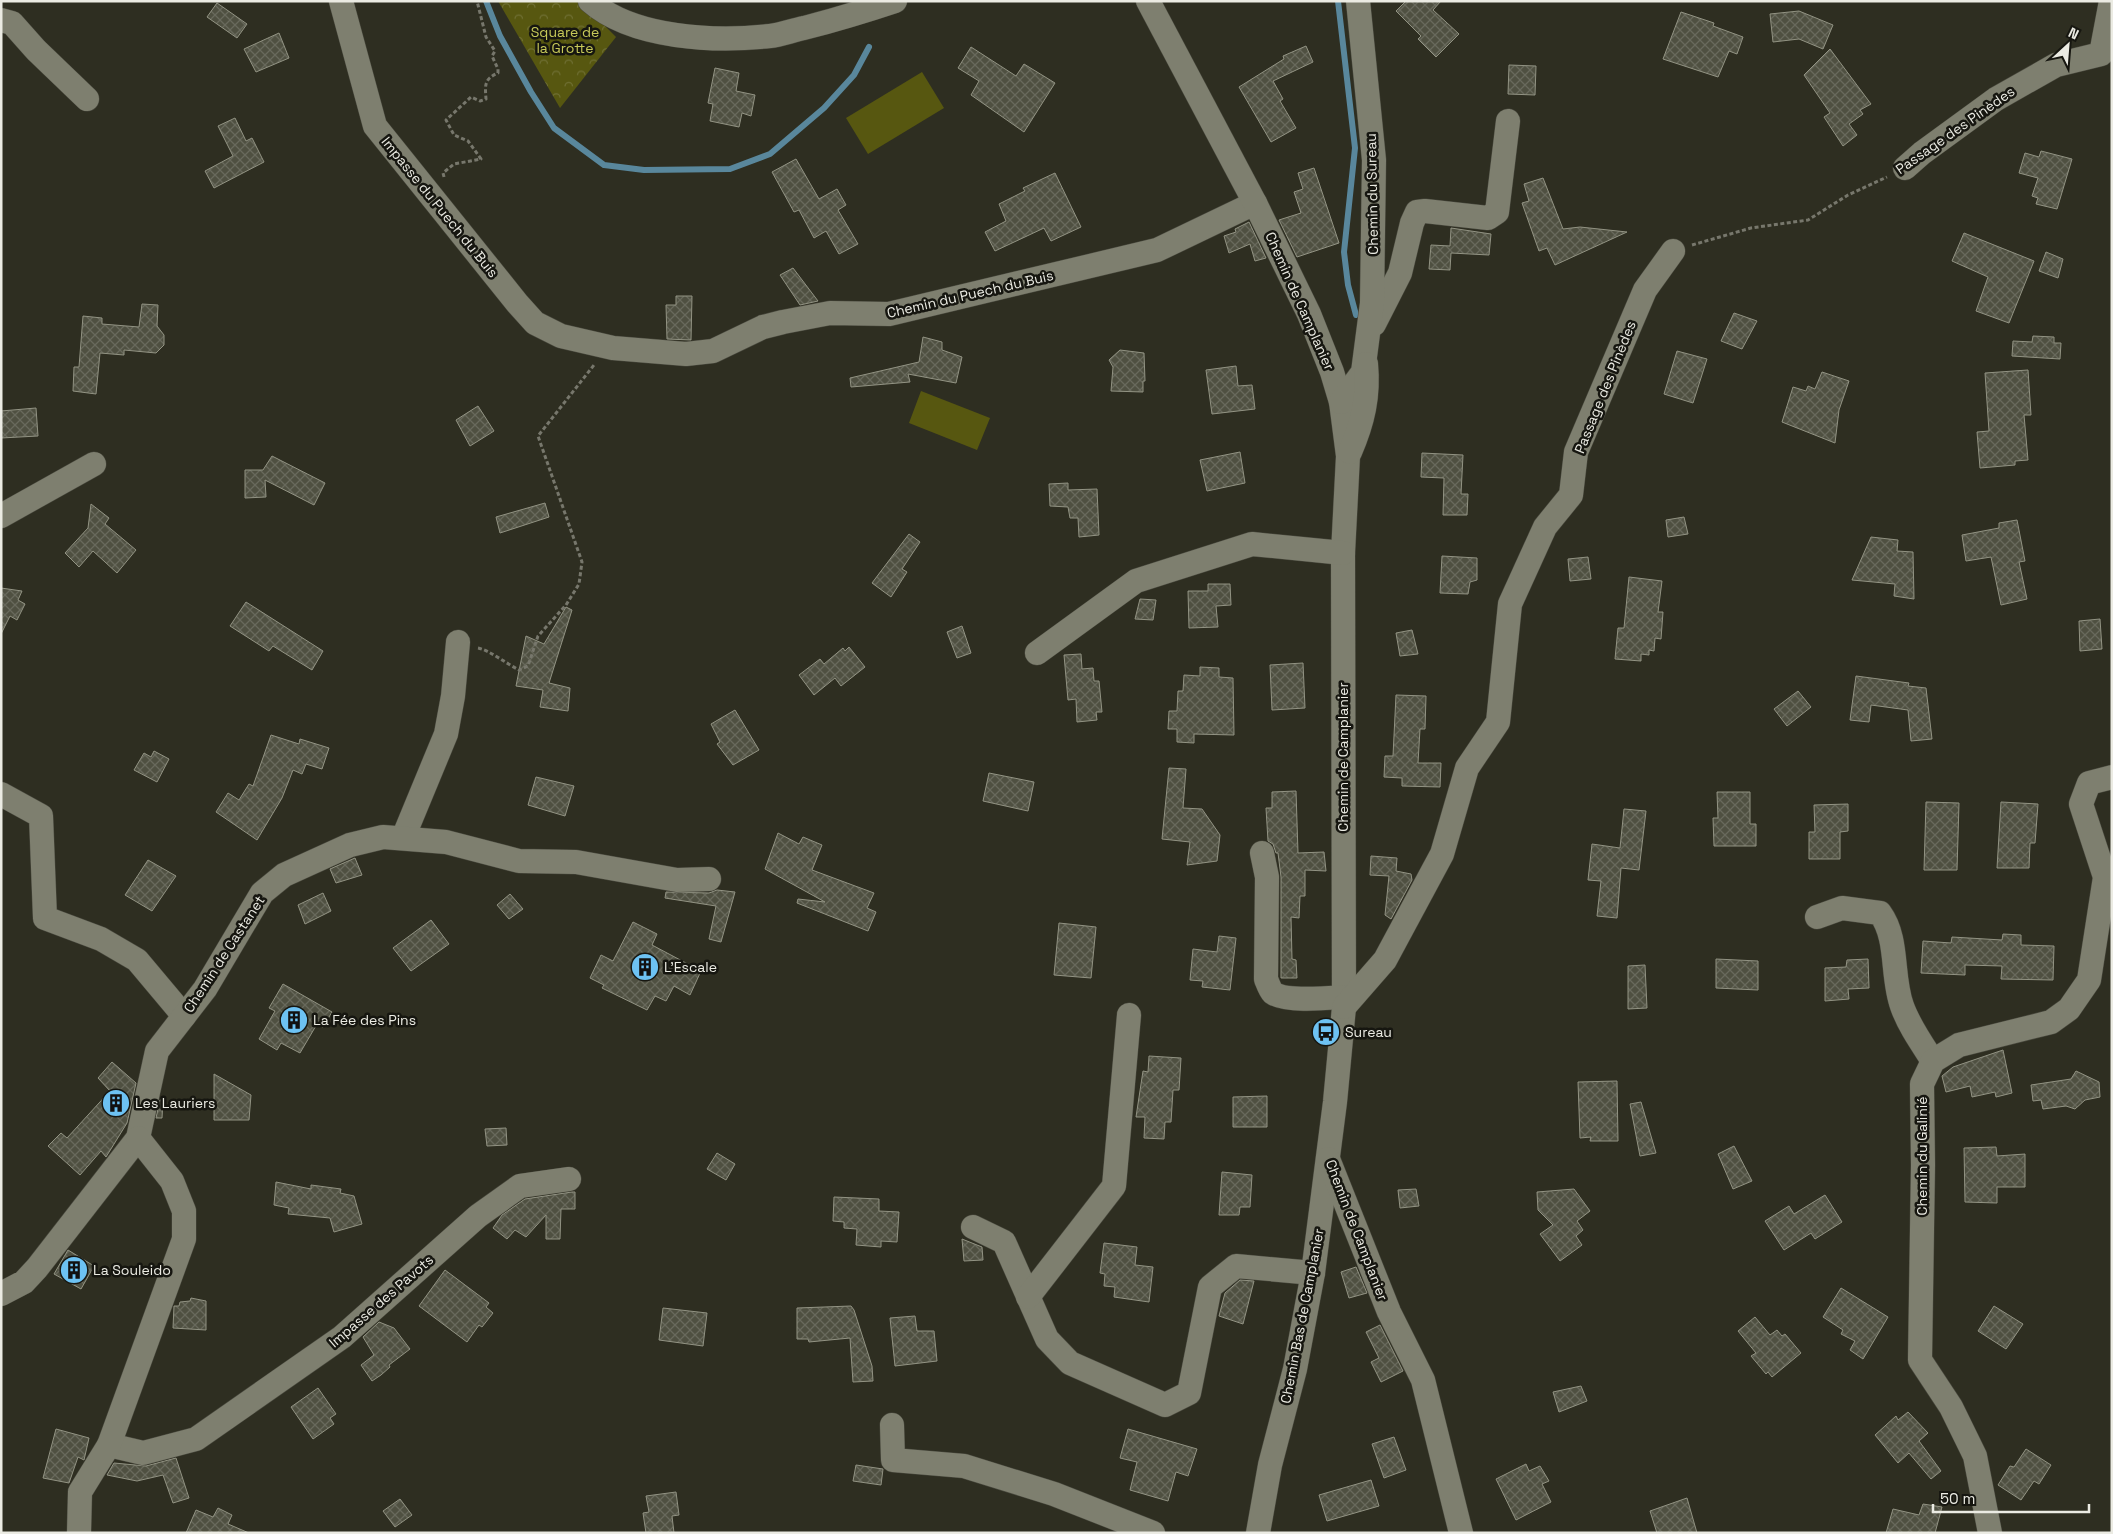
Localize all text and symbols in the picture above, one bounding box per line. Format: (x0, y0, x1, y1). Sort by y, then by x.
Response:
north arrow (2043, 20, 2093, 70)
park label: Square de la Grotte (531, 23, 599, 57)
text: N (2066, 23, 2082, 43)
street label: Passage des Pinèdes (1892, 82, 2018, 178)
street label: Impasse du Puech du Buis (378, 133, 502, 281)
street label: Chemin du Sureau (1362, 133, 1382, 255)
street label: Chemin de Camplanier (1261, 229, 1339, 373)
street label: Chemin du Puech du Buis (885, 266, 1055, 322)
street label: Passage des Pinèdes (1570, 318, 1640, 456)
street label: Chemin de Camplanier (1334, 682, 1352, 832)
street label: Chemin de Castanet (179, 892, 269, 1016)
building icon: L'Escale (630, 952, 660, 982)
place label: L'Escale (664, 958, 717, 976)
building icon: La Fée des Pins (279, 1005, 309, 1035)
place label: La Fée des Pins (313, 1011, 416, 1029)
bus stop icon: Sureau (1311, 1017, 1341, 1047)
place label: Sureau (1345, 1023, 1392, 1041)
building icon: Les Lauriers (101, 1088, 131, 1118)
place label: Les Lauriers (135, 1094, 215, 1112)
street label: Chemin du Galinié (1913, 1096, 1931, 1216)
street label: Chemin de Camplanier (1322, 1157, 1392, 1303)
street label: Chemin Bas de Camplanier (1276, 1227, 1328, 1405)
street label: Impasse des Pavots (325, 1251, 437, 1351)
building icon: La Souleido (59, 1255, 89, 1285)
place label: La Souleido (93, 1261, 171, 1279)
scale bar (1933, 1482, 2089, 1514)
text: 50 m (1940, 1489, 1975, 1508)

